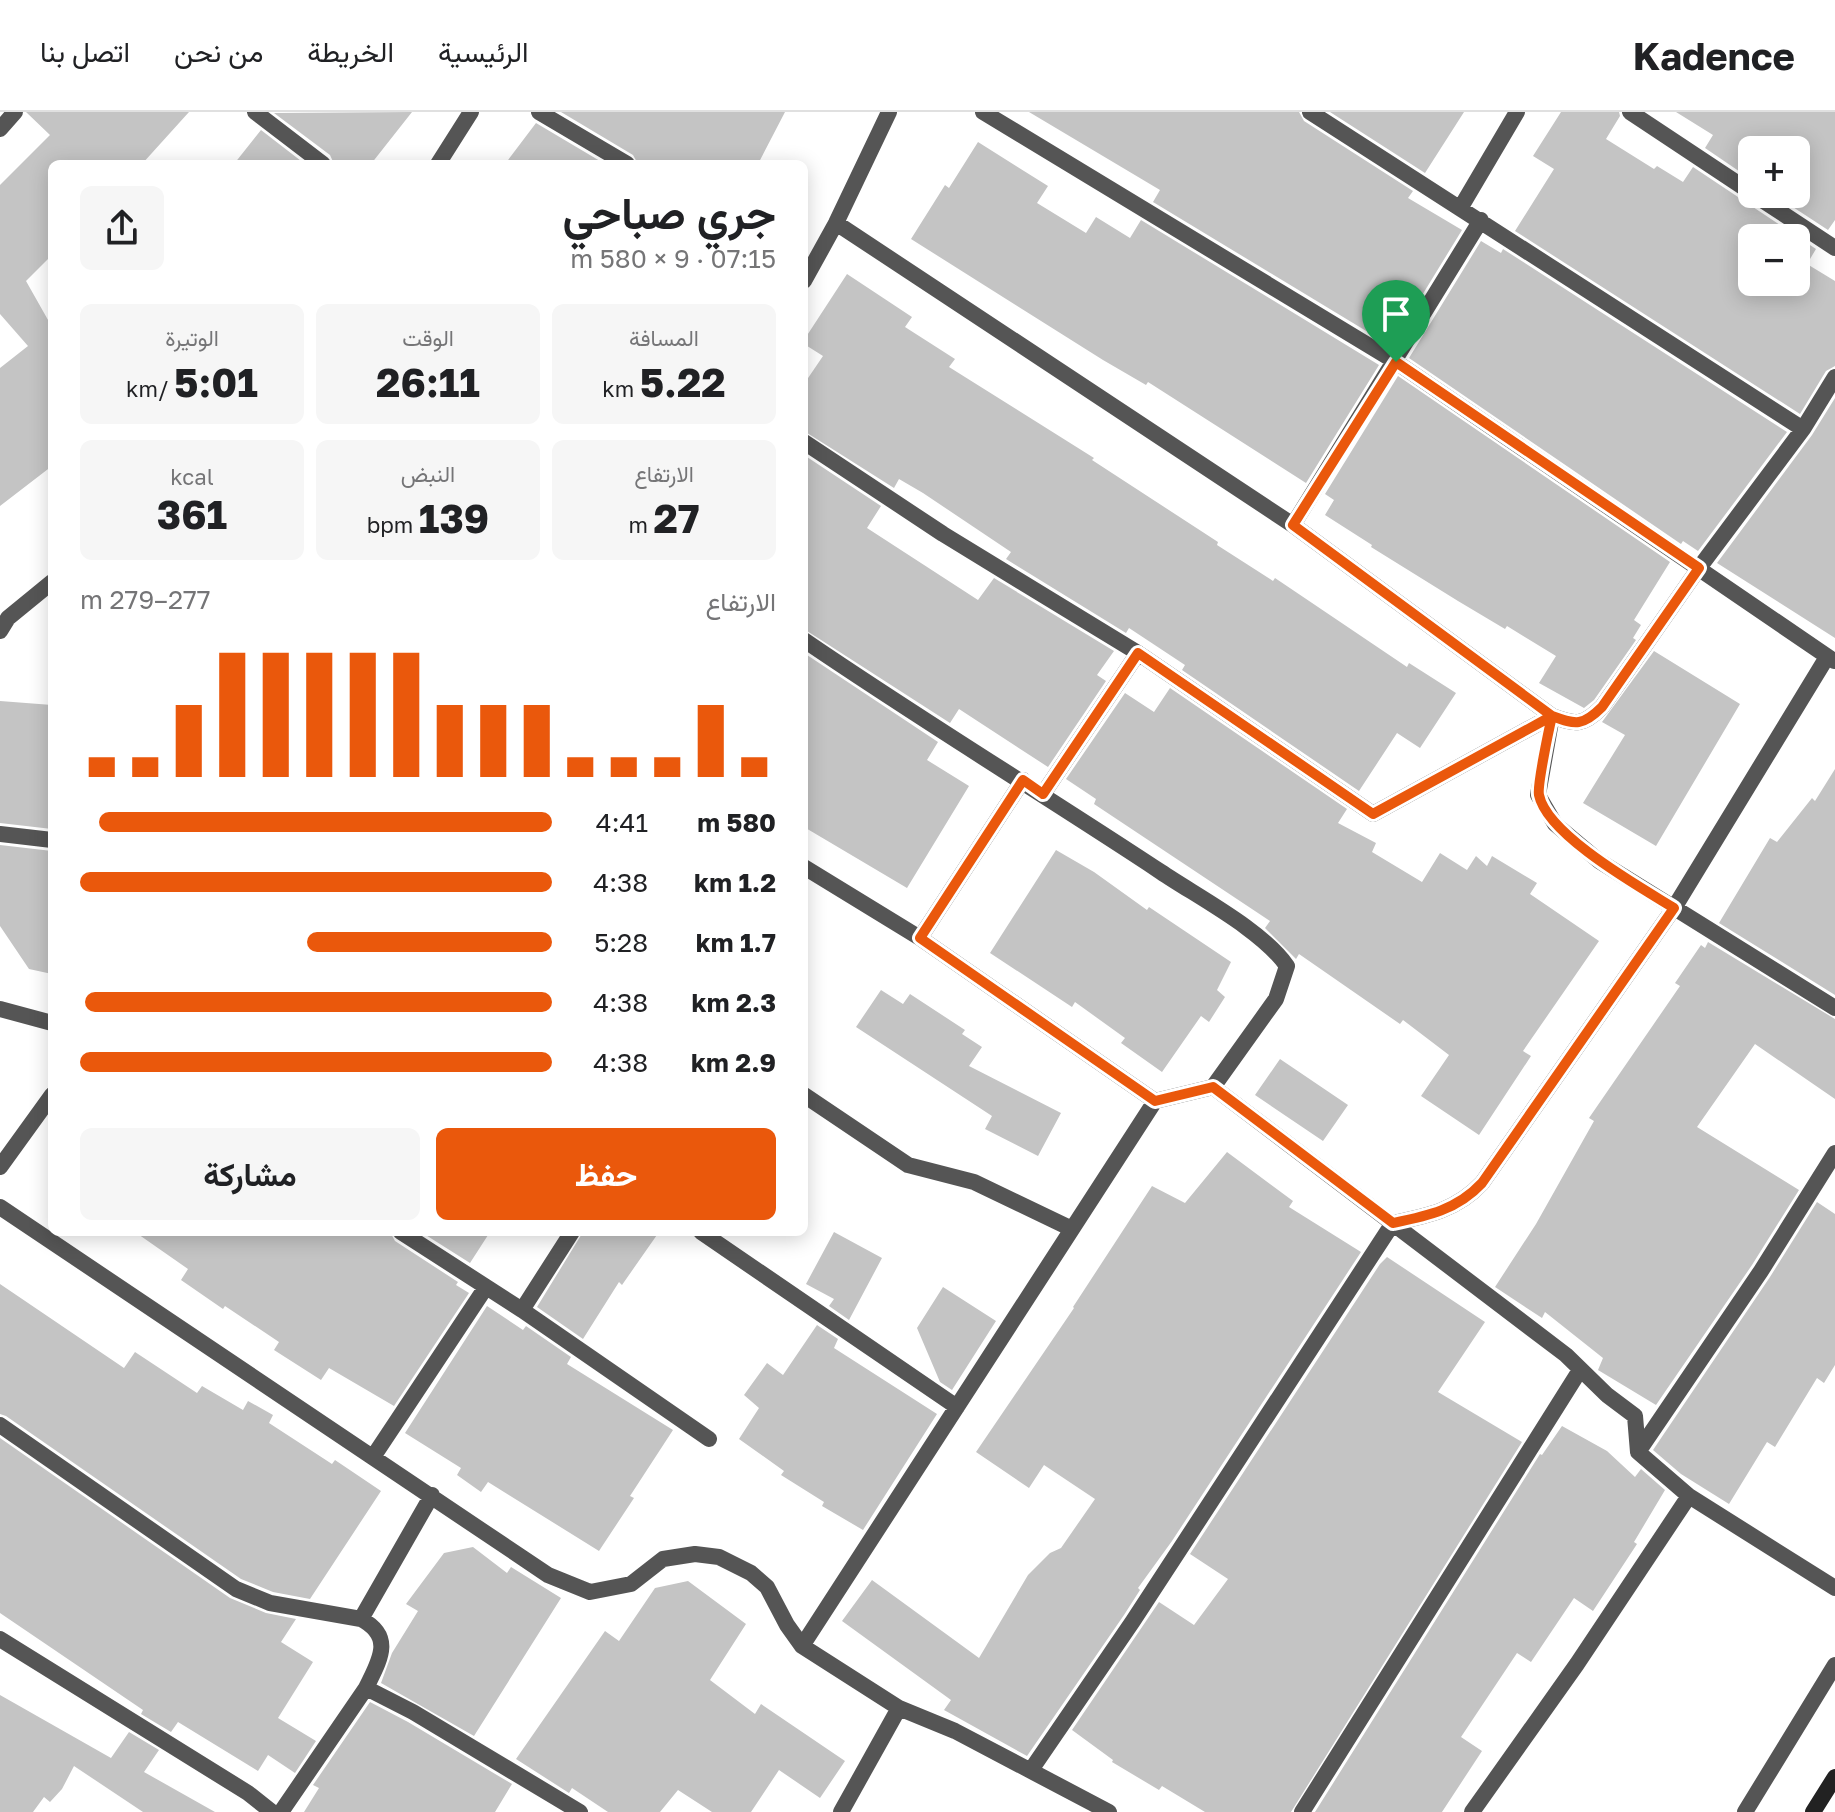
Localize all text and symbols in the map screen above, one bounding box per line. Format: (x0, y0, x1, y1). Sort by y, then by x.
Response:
text: Kadence (1633, 33, 1795, 78)
text: اتصل بنا (40, 35, 130, 68)
text: من نحن (174, 35, 263, 68)
text: الخريطة (307, 35, 394, 68)
text: الرئيسية (438, 35, 528, 68)
map controls (1738, 136, 1810, 296)
button: + (1738, 136, 1810, 208)
button: share (80, 186, 164, 270)
text: جري صباحي (562, 186, 776, 239)
button: − (1738, 224, 1810, 296)
text: 07:15 · 9 × 580 m (570, 243, 776, 274)
pin (1362, 280, 1430, 362)
icon: arrive (1374, 292, 1418, 336)
text: الوتيرة (165, 324, 219, 351)
text: الوقت (402, 324, 454, 351)
text: المسافة (629, 324, 699, 351)
text: 5:01 (174, 358, 258, 406)
text: 26:11 (376, 358, 480, 406)
text: 5.22 (640, 358, 726, 406)
text: /km (126, 375, 174, 402)
text: km (602, 375, 640, 402)
text: النبض (401, 460, 455, 487)
text: الارتفاع (634, 460, 694, 487)
text: kcal (170, 463, 214, 490)
text: 361 (157, 490, 227, 538)
text: 139 (419, 494, 489, 542)
text: 27 (653, 494, 700, 542)
text: bpm (367, 511, 419, 538)
text: m (628, 511, 653, 538)
text: 277–279 m (80, 584, 211, 615)
text: الارتفاع (705, 586, 776, 617)
text: 4:41 (596, 807, 648, 838)
text: 580 m (697, 807, 776, 838)
text: 4:38 (593, 867, 648, 898)
text: 1.2 km (694, 867, 776, 898)
text: 5:28 (594, 927, 648, 958)
text: 1.7 km (696, 927, 776, 958)
text: 4:38 (593, 987, 648, 1018)
text: 2.3 km (692, 987, 776, 1018)
text: 4:38 (593, 1047, 648, 1078)
text: 2.9 km (691, 1047, 776, 1078)
button: مشاركة (80, 1128, 420, 1220)
button: حفظ (436, 1128, 776, 1220)

